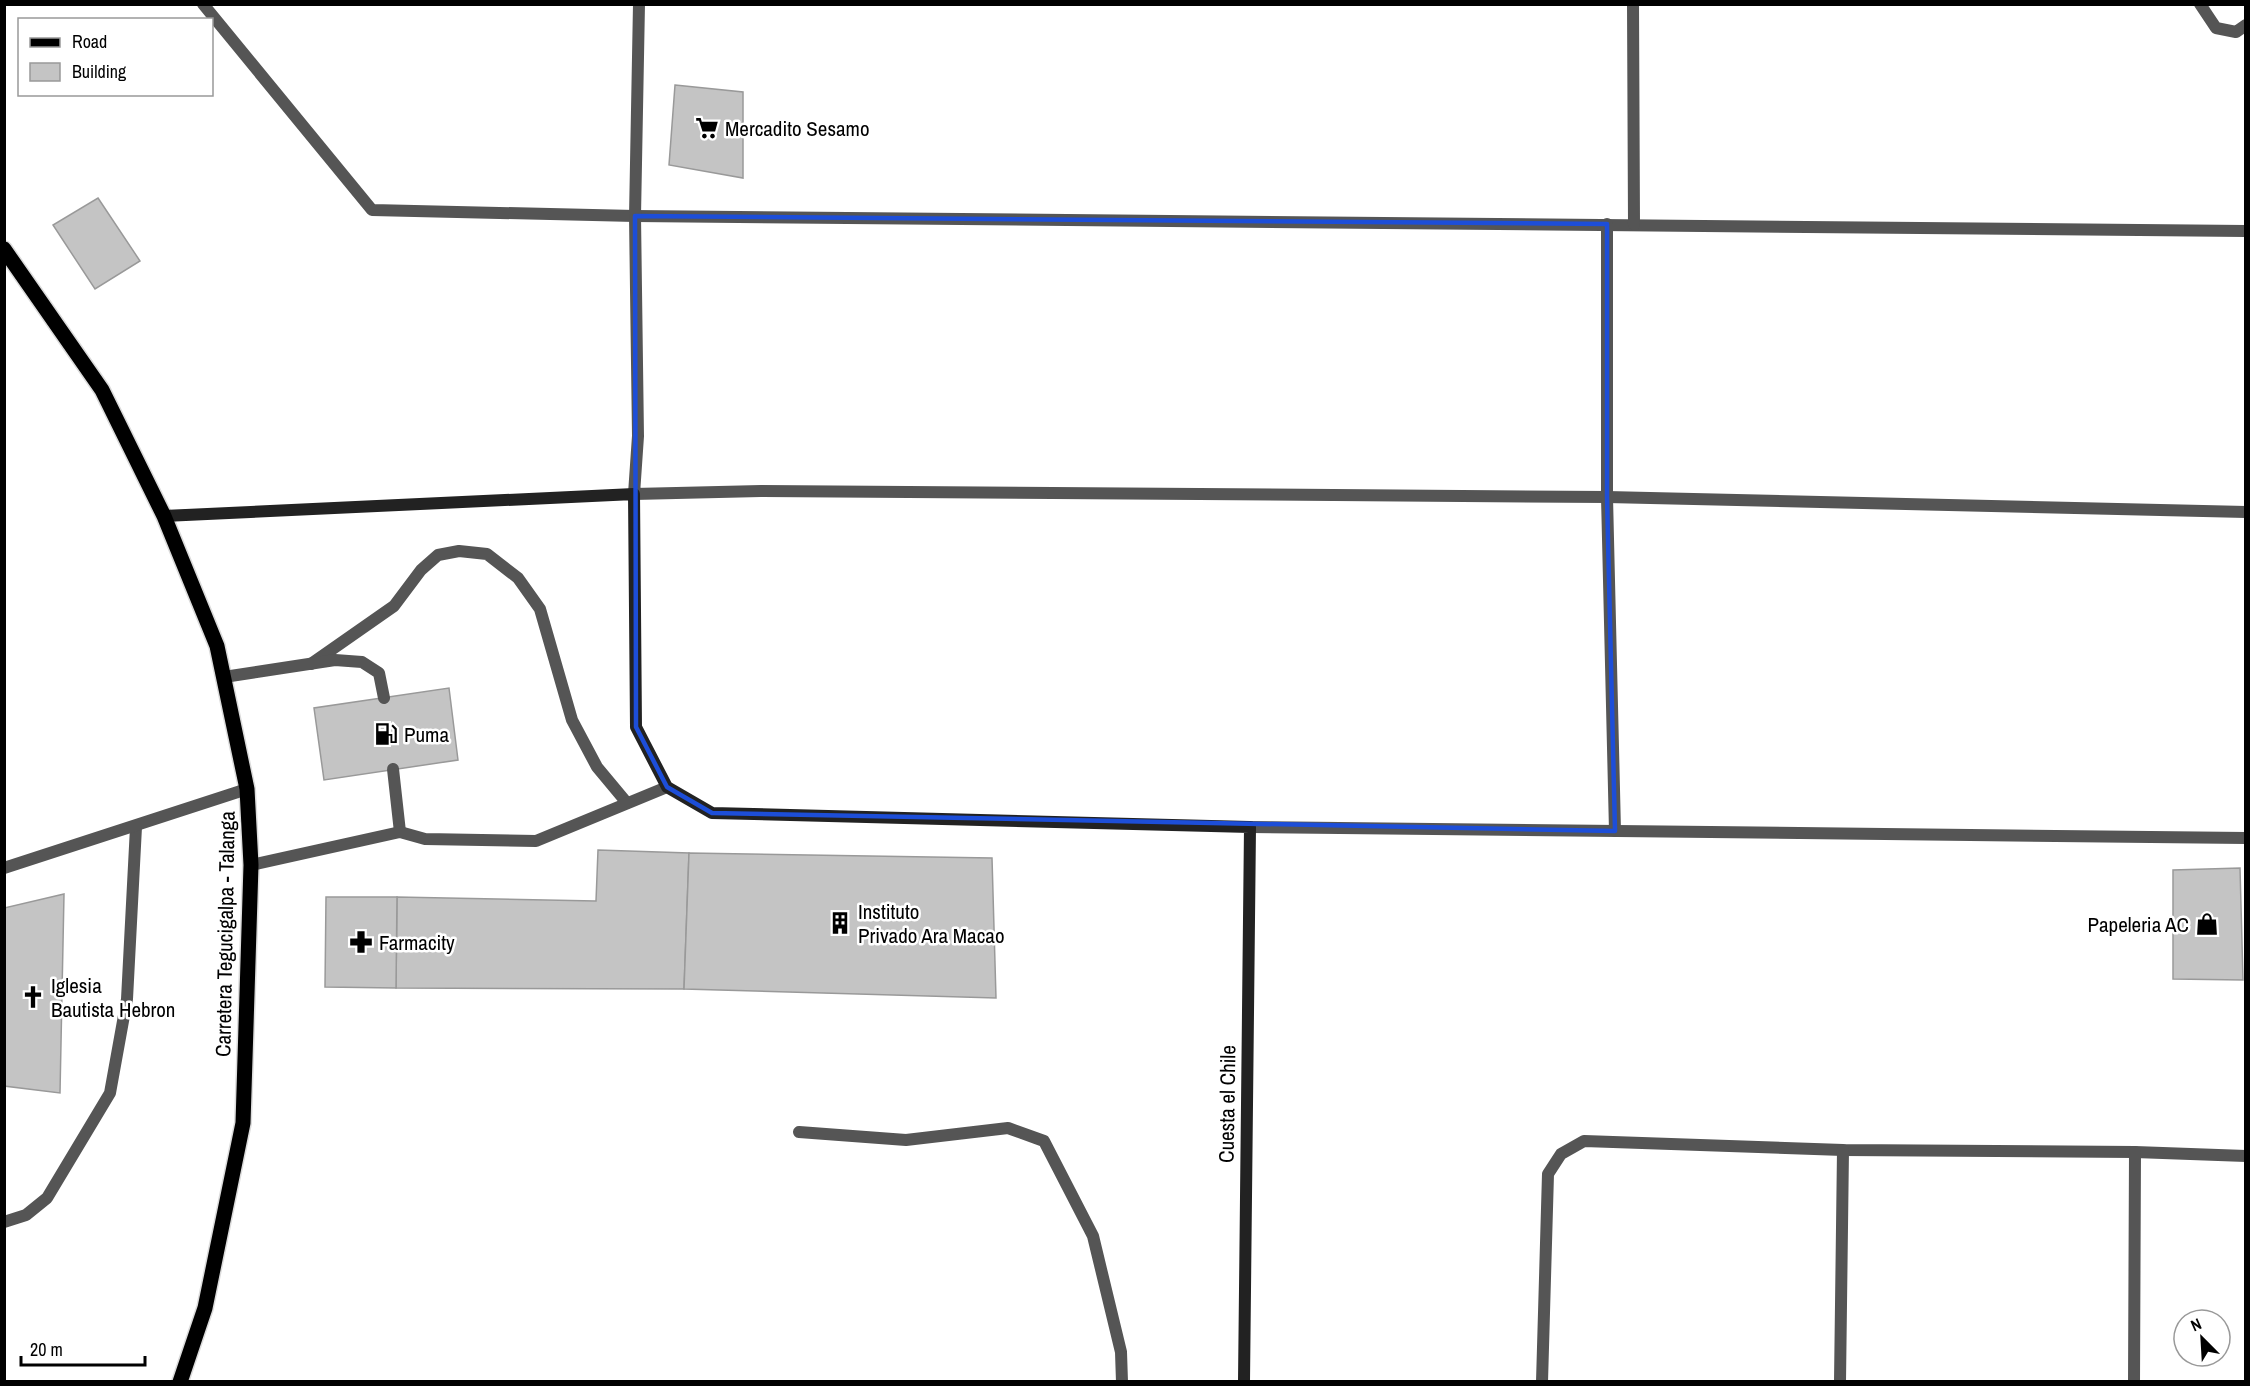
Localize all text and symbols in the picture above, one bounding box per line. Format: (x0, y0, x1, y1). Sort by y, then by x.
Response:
legend (18, 18, 213, 96)
text: Road (72, 29, 107, 54)
text: Building (72, 59, 127, 84)
place label: Mercadito Sesamo (725, 114, 870, 143)
supermarket icon: Mercadito Sesamo (694, 115, 720, 141)
place label: Puma (404, 720, 449, 749)
fuel station icon: Puma (373, 721, 399, 747)
street label: Carretera Tegucigalpa - Talanga (208, 810, 242, 1057)
place label: Instituto Privado Ara Macao (858, 897, 1004, 950)
building icon: Instituto Privado Ara Macao (827, 910, 853, 936)
place label: Papeleria AC (2088, 910, 2189, 939)
shop icon: Papeleria AC (2194, 911, 2220, 937)
place label: Farmacity (379, 928, 455, 957)
pharmacy icon: Farmacity (348, 929, 374, 955)
place label: Iglesia Bautista Hebron (51, 971, 175, 1024)
church icon: Iglesia Bautista Hebron (20, 984, 46, 1010)
street label: Cuesta el Chile (1211, 1045, 1243, 1163)
north arrow (2172, 1308, 2232, 1368)
text: N (2187, 1312, 2205, 1336)
scale bar (21, 1329, 146, 1367)
text: 20 m (30, 1337, 63, 1362)

